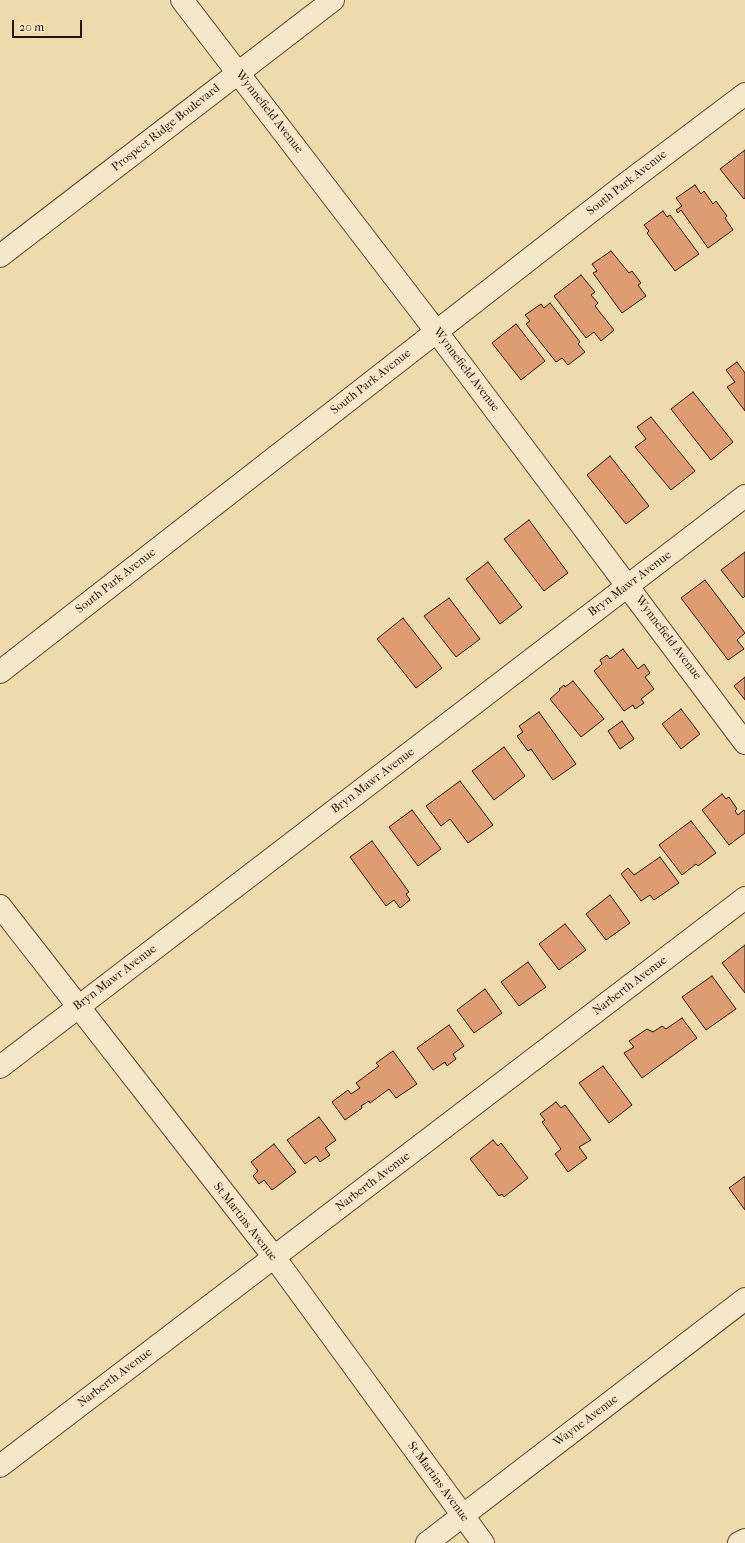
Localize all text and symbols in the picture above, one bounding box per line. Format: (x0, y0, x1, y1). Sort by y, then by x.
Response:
scale bar (14, 12, 84, 38)
text: 20 m (19, 20, 44, 34)
street label: Wynnefield Avenue (232, 68, 306, 156)
street label: Prospect Ridge Boulevard (109, 81, 223, 175)
street label: South Park Avenue (584, 147, 670, 219)
street label: Wynnefield Avenue (430, 325, 502, 415)
street label: South Park Avenue (328, 346, 414, 418)
street label: South Park Avenue (73, 545, 159, 617)
street label: Bryn Mawr Avenue (586, 548, 674, 620)
street label: Wynnefield Avenue (632, 593, 704, 683)
street label: Bryn Mawr Avenue (329, 745, 417, 817)
street label: Bryn Mawr Avenue (71, 942, 159, 1014)
street label: Narberth Avenue (590, 953, 670, 1019)
street label: Narberth Avenue (333, 1149, 413, 1215)
street label: St Martins Avenue (210, 1180, 280, 1264)
street label: Narberth Avenue (75, 1345, 155, 1411)
street label: Wayne Avenue (551, 1392, 621, 1450)
street label: St Martins Avenue (404, 1439, 472, 1525)

